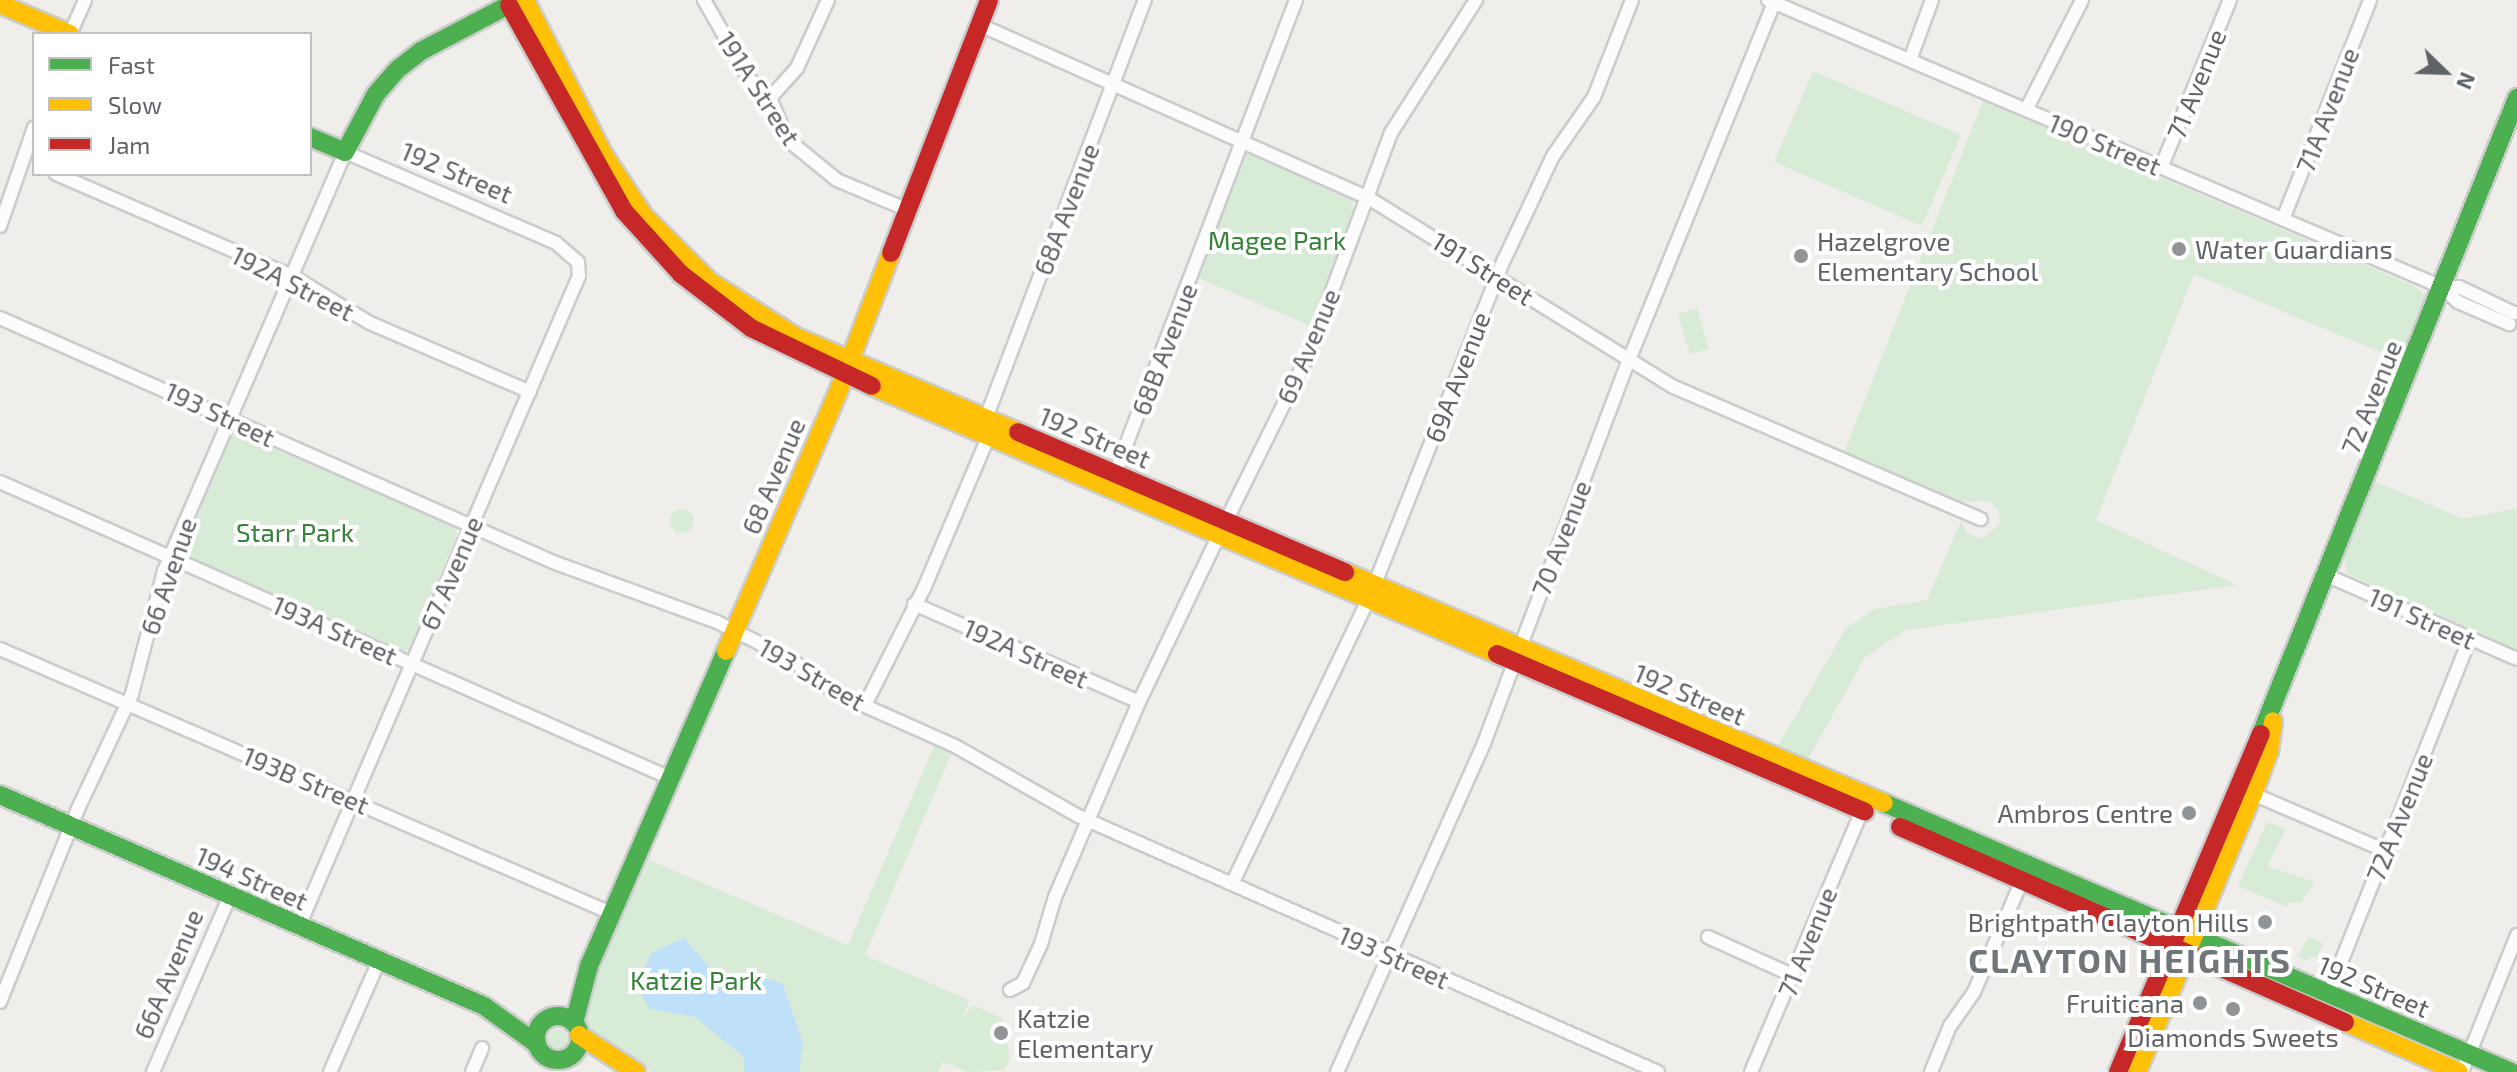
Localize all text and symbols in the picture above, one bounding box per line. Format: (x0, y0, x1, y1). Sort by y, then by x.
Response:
street label: 71 Avenue (2160, 24, 2232, 144)
street label: 191A Street (711, 25, 807, 151)
legend (32, 32, 312, 176)
north arrow (2405, 32, 2485, 112)
street label: 71A Avenue (2289, 42, 2365, 178)
text: Fast (108, 50, 155, 79)
text: N (2452, 69, 2482, 94)
text: Slow (108, 90, 162, 119)
street label: 190 Street (2044, 106, 2166, 182)
text: Jam (108, 130, 150, 159)
street label: 192 Street (397, 135, 517, 209)
street label: 68A Avenue (1026, 138, 1106, 280)
park label: Magee Park (1208, 224, 1346, 256)
street label: 191 Street (1427, 225, 1539, 311)
place label: Hazelgrove Elementary School (1817, 225, 2039, 286)
place label: Water Guardians (2195, 233, 2393, 265)
street label: 192A Street (226, 239, 360, 327)
marker: Water Guardians (2170, 240, 2188, 258)
marker: Hazelgrove Elementary School (1792, 247, 1810, 265)
street label: 68B Avenue (1124, 278, 1204, 420)
street label: 69 Avenue (1270, 283, 1346, 409)
street label: 69A Avenue (1418, 307, 1496, 447)
street label: 72 Avenue (2334, 335, 2408, 459)
street label: 193 Street (160, 375, 280, 453)
street label: 192 Street (1035, 400, 1155, 474)
street label: 68 Avenue (734, 413, 812, 539)
street label: 70 Avenue (1525, 476, 1597, 600)
street label: 67 Avenue (413, 511, 489, 635)
street label: 66 Avenue (133, 513, 203, 639)
park label: Starr Park (236, 516, 354, 548)
street label: 191 Street (2364, 581, 2480, 655)
street label: 193A Street (267, 589, 403, 671)
street label: 192A Street (958, 611, 1094, 695)
street label: 193 Street (753, 631, 871, 717)
street label: 192 Street (1630, 657, 1750, 731)
street label: 193B Street (238, 739, 374, 821)
street label: 72A Avenue (2359, 748, 2439, 886)
place label: Ambros Centre (1998, 797, 2173, 829)
marker: Ambros Centre (2180, 804, 2198, 822)
street label: 194 Street (191, 839, 313, 917)
street label: 71 Avenue (1771, 882, 1843, 1002)
street label: 66A Avenue (127, 904, 209, 1044)
place label: Brightpath Clayton Hills (1968, 906, 2249, 938)
marker: Brightpath Clayton Hills (2256, 913, 2274, 931)
street label: 193 Street (1334, 919, 1454, 995)
district label: CLAYTON HEIGHTS (1968, 940, 2292, 980)
street label: 192 Street (2314, 949, 2434, 1023)
park label: Katzie Park (630, 964, 762, 996)
place label: Fruiticana (2066, 987, 2184, 1019)
marker: Fruiticana (2191, 994, 2209, 1012)
marker: Diamonds Sweets (2224, 1000, 2242, 1018)
place label: Katzie Elementary (1017, 1002, 1153, 1064)
place label: Diamonds Sweets (2127, 1021, 2339, 1053)
marker: Katzie Elementary (992, 1024, 1010, 1042)

